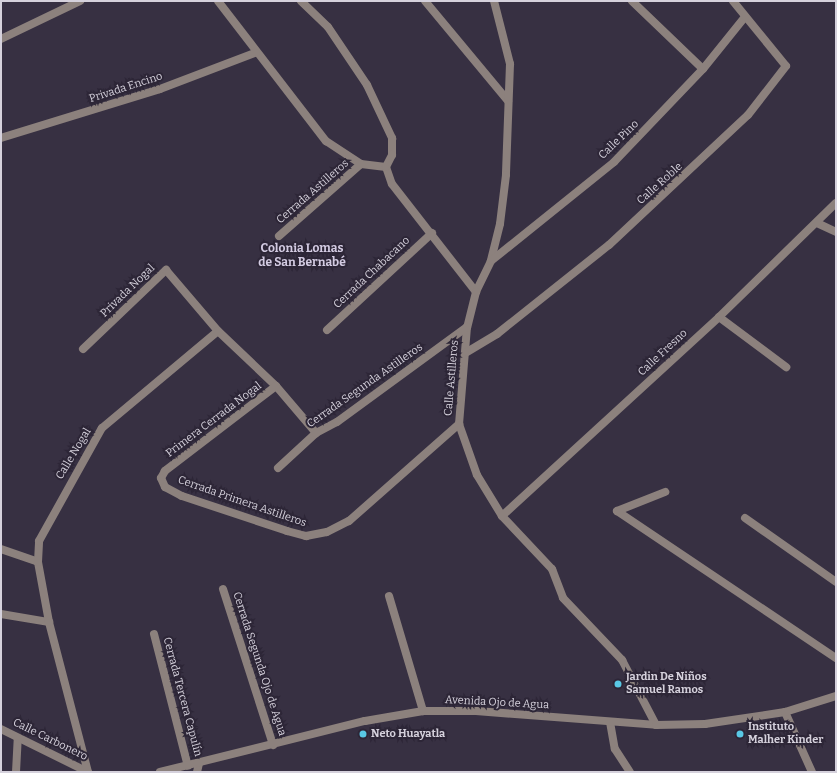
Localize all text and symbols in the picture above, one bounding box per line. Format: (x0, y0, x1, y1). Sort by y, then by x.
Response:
street label: Privada Encino (88, 70, 164, 106)
street label: Calle Pino (596, 118, 642, 162)
street label: Cerrada Astilleros (274, 157, 352, 227)
street label: Calle Roble (635, 160, 685, 208)
street label: Cerrada Chabacano (331, 234, 413, 312)
district label: Colonia Lomas de San Bernabé (258, 242, 346, 270)
street label: Privada Nogal (98, 262, 158, 320)
street label: Calle Fresno (636, 327, 690, 379)
street label: Calle Astilleros (442, 340, 462, 416)
street label: Cerrada Segunda Astilleros (305, 341, 425, 431)
street label: Primera Cerrada Nogal (164, 380, 264, 460)
street label: Calle Nogal (54, 426, 94, 482)
street label: Cerrada Primera Astilleros (176, 474, 308, 530)
street label: Cerrada Segunda Ojo de Agua (229, 590, 289, 738)
street label: Cerrada Tercera Capulín (160, 636, 204, 758)
place label: Jardin De Niños Samuel Ramos (626, 671, 707, 697)
marker: Jardin De Niños Samuel Ramos (613, 679, 623, 689)
street label: Avenida Ojo de Agua (444, 694, 550, 712)
street label: Calle Carbonero (10, 716, 90, 764)
place label: Instituto Malher Kinder (748, 721, 823, 747)
place label: Neto Huayatla (371, 727, 445, 741)
marker: Neto Huayatla (358, 729, 368, 739)
marker: Instituto Malher Kinder (735, 729, 745, 739)

